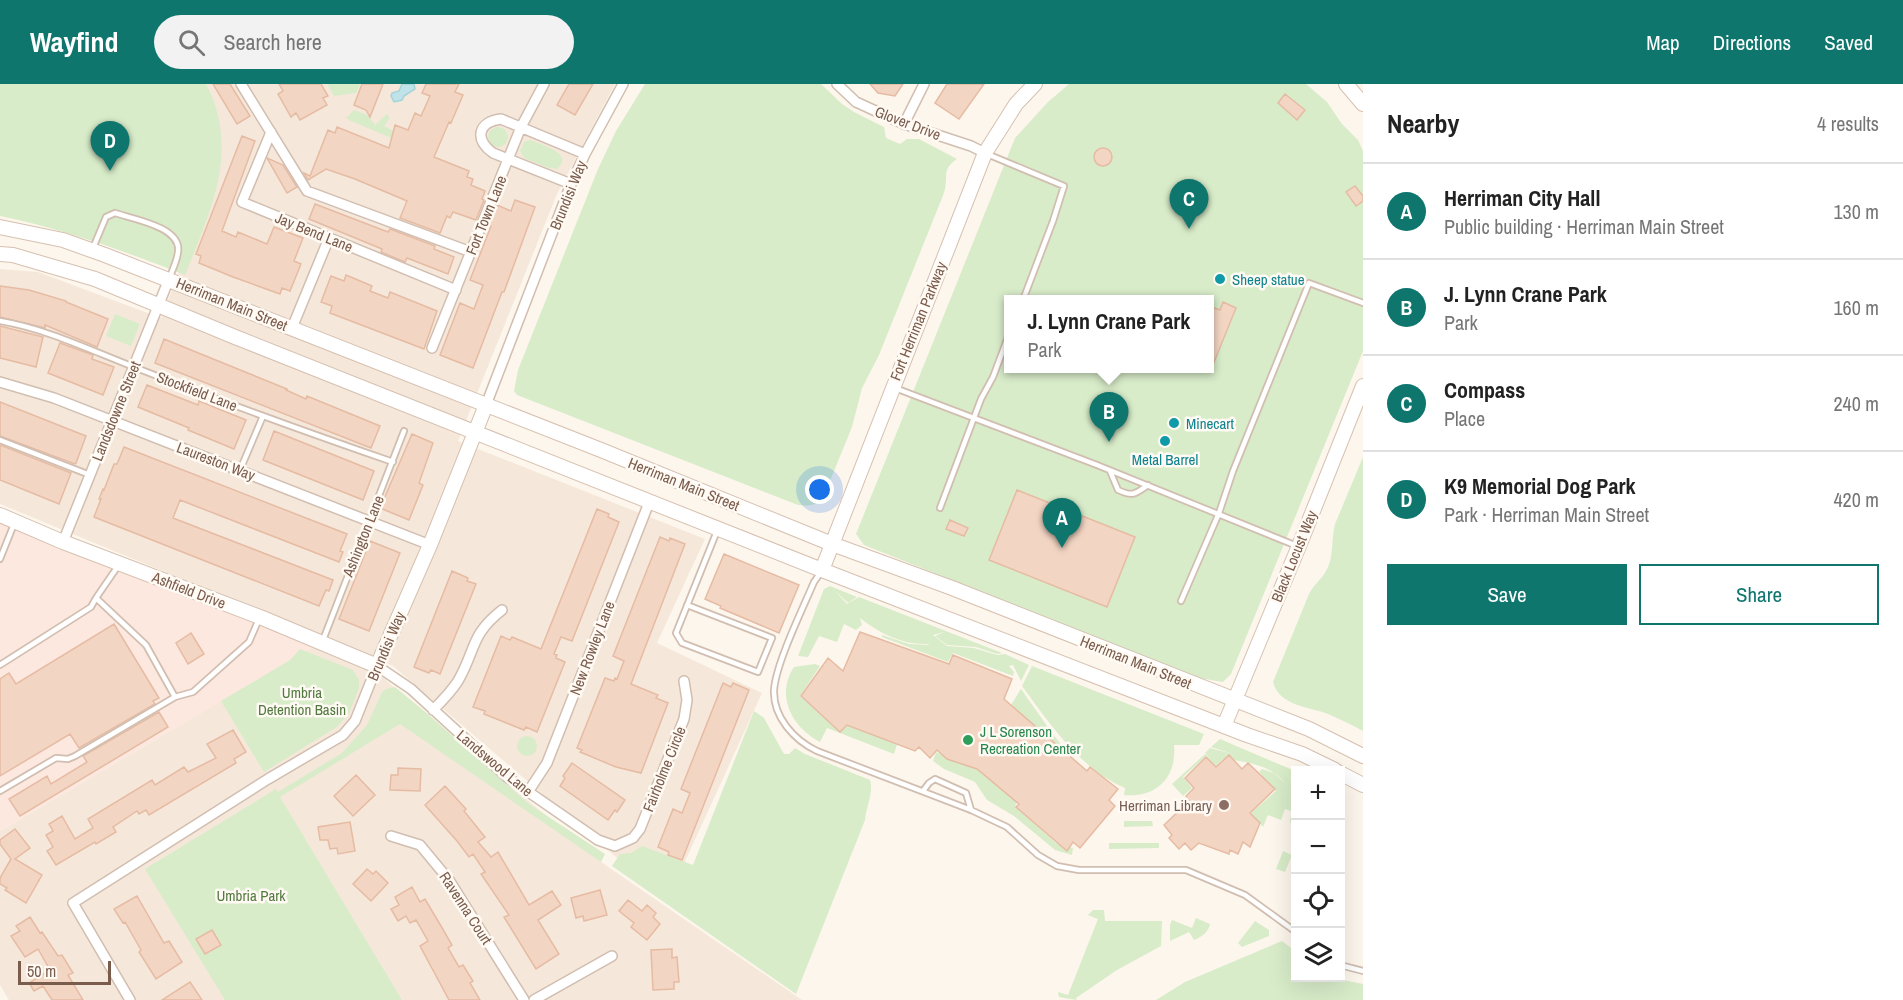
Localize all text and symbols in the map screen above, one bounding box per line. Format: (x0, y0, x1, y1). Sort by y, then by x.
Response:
search box (154, 15, 574, 69)
text: Wayfind (30, 23, 118, 61)
icon: search (175, 26, 208, 59)
text: Search here (223, 27, 322, 57)
text: Map (1646, 28, 1680, 57)
text: Directions (1713, 28, 1791, 57)
text: Saved (1824, 28, 1873, 57)
street label: Glover Drive (872, 101, 944, 145)
text: Nearby (1387, 106, 1459, 141)
text: 4 results (1817, 110, 1879, 137)
pin: D (90, 122, 130, 171)
street label: Brundisi Way (545, 156, 592, 233)
street label: Fort Town Lane (461, 172, 512, 258)
pin: C (1170, 180, 1208, 229)
text: Herriman City Hall (1444, 183, 1600, 213)
text: A (1401, 198, 1412, 225)
text: 130 m (1833, 198, 1879, 225)
street label: Jay Bend Lane (272, 207, 356, 257)
text: Public building · Herriman Main Street (1444, 213, 1724, 240)
street label: Fort Herriman Parkway (885, 258, 952, 384)
place label: Sheep statue (1232, 269, 1305, 290)
street label: Herriman Main Street (173, 272, 291, 336)
marker: Sheep statue (1213, 272, 1227, 286)
text: J. Lynn Crane Park (1444, 279, 1607, 309)
text: B (1401, 294, 1412, 321)
text: 160 m (1833, 294, 1879, 321)
popup (1004, 295, 1214, 373)
text: J. Lynn Crane Park (1028, 306, 1190, 336)
text: Park (1444, 309, 1478, 336)
text: Park (1028, 336, 1061, 363)
street label: Landsdowne Street (86, 357, 146, 464)
street label: Stockfield Lane (154, 366, 240, 416)
text: Compass (1444, 375, 1525, 405)
text: C (1401, 390, 1412, 417)
text: 240 m (1833, 390, 1879, 417)
pin: B (1090, 392, 1128, 442)
text: Place (1444, 405, 1485, 432)
place label: Minecart (1186, 413, 1234, 434)
marker: Minecart (1167, 416, 1181, 430)
marker: Metal Barrel (1158, 434, 1172, 448)
street label: Laureston Way (174, 436, 259, 486)
place label: Metal Barrel (1132, 449, 1198, 470)
street label: Herriman Main Street (625, 452, 743, 516)
text: K9 Memorial Dog Park (1444, 471, 1636, 501)
your location (805, 475, 834, 504)
text: D (1401, 486, 1412, 513)
text: 420 m (1833, 486, 1879, 513)
street label: Ashington Lane (337, 492, 389, 581)
pin: A (1042, 498, 1082, 548)
text: Park · Herriman Main Street (1444, 501, 1649, 528)
street label: Black Locust Way (1266, 506, 1322, 605)
button: Save (1387, 564, 1627, 625)
button: Share (1639, 564, 1879, 625)
street label: Ashfield Drive (148, 566, 229, 614)
street label: New Rowley Lane (564, 598, 620, 698)
street label: Brundisi Way (362, 607, 410, 684)
street label: Herriman Main Street (1077, 630, 1195, 694)
park label: Umbria Detention Basin (258, 682, 346, 720)
place label: J L Sorenson Recreation Center (980, 721, 1081, 759)
street label: Fairholme Circle (637, 723, 691, 815)
street label: Landswood Lane (452, 725, 538, 801)
marker: J L Sorenson Recreation Center (961, 733, 975, 747)
map controls (1291, 766, 1345, 982)
button: + (1291, 766, 1345, 820)
place label: Herriman Library (1119, 795, 1213, 816)
marker: Herriman Library (1217, 798, 1231, 812)
button: − (1291, 820, 1345, 874)
street label: Ravenna Court (435, 868, 498, 949)
button: locate (1291, 874, 1345, 928)
park label: Umbria Park (216, 885, 286, 906)
button: layers (1291, 928, 1345, 982)
scale bar (18, 958, 111, 986)
text: 50 m (27, 960, 56, 982)

